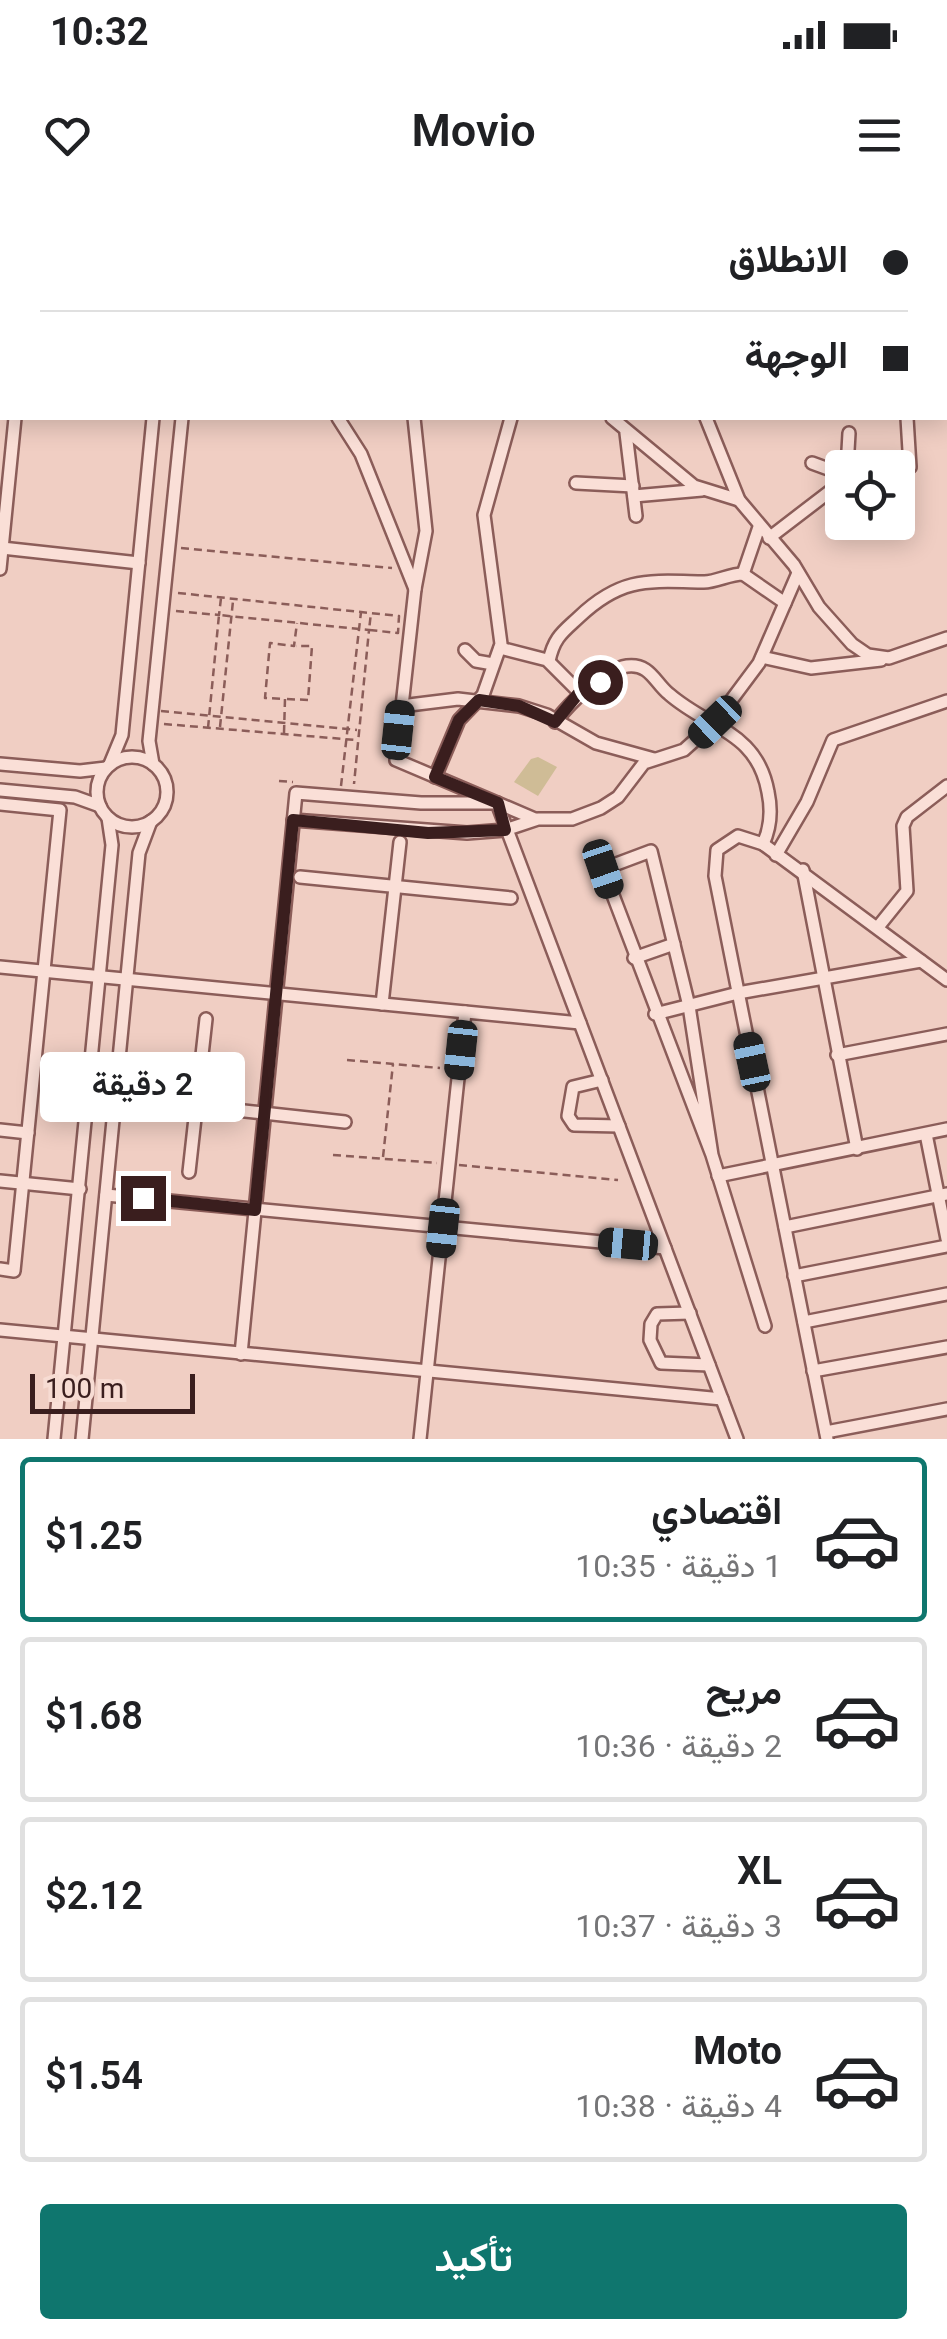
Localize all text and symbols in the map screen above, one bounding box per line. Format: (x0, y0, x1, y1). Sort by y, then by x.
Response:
text: 10:32 (50, 6, 149, 65)
text: Movio (411, 100, 536, 170)
icon: heart (40, 108, 95, 163)
icon: menu (852, 108, 907, 163)
text: الانطلاق (729, 233, 848, 292)
text: الوجهة (745, 329, 848, 388)
map controls (825, 450, 915, 540)
button: locate (825, 450, 915, 540)
route start (578, 660, 623, 705)
car (683, 690, 747, 754)
car (380, 699, 416, 761)
car (579, 836, 627, 902)
car (443, 1019, 479, 1081)
car (731, 1030, 773, 1094)
callout: 2 دقيقة (41, 1053, 246, 1123)
text: 2 دقيقة (92, 1062, 193, 1112)
route end (121, 1176, 166, 1221)
car (425, 1197, 461, 1259)
car (597, 1226, 659, 1262)
scale bar (30, 1369, 195, 1414)
text: 100 m (45, 1369, 124, 1413)
text: اقتصادي (651, 1485, 782, 1544)
icon: car (812, 1495, 902, 1585)
text: $1.25 (45, 1510, 143, 1569)
text: 1 دقيقة · 10:35 (575, 1544, 782, 1594)
text: مريح (706, 1665, 782, 1724)
icon: car (812, 1675, 902, 1765)
text: $1.68 (45, 1690, 143, 1749)
text: 2 دقيقة · 10:36 (575, 1724, 782, 1774)
text: XL (737, 1845, 782, 1904)
icon: car (812, 1855, 902, 1945)
text: $2.12 (45, 1870, 143, 1929)
text: 3 دقيقة · 10:37 (575, 1904, 782, 1954)
text: Moto (693, 2025, 782, 2084)
icon: car (812, 2035, 902, 2125)
text: $1.54 (45, 2050, 143, 2109)
text: 4 دقيقة · 10:38 (575, 2084, 782, 2134)
button: تأكيد (40, 2204, 907, 2319)

